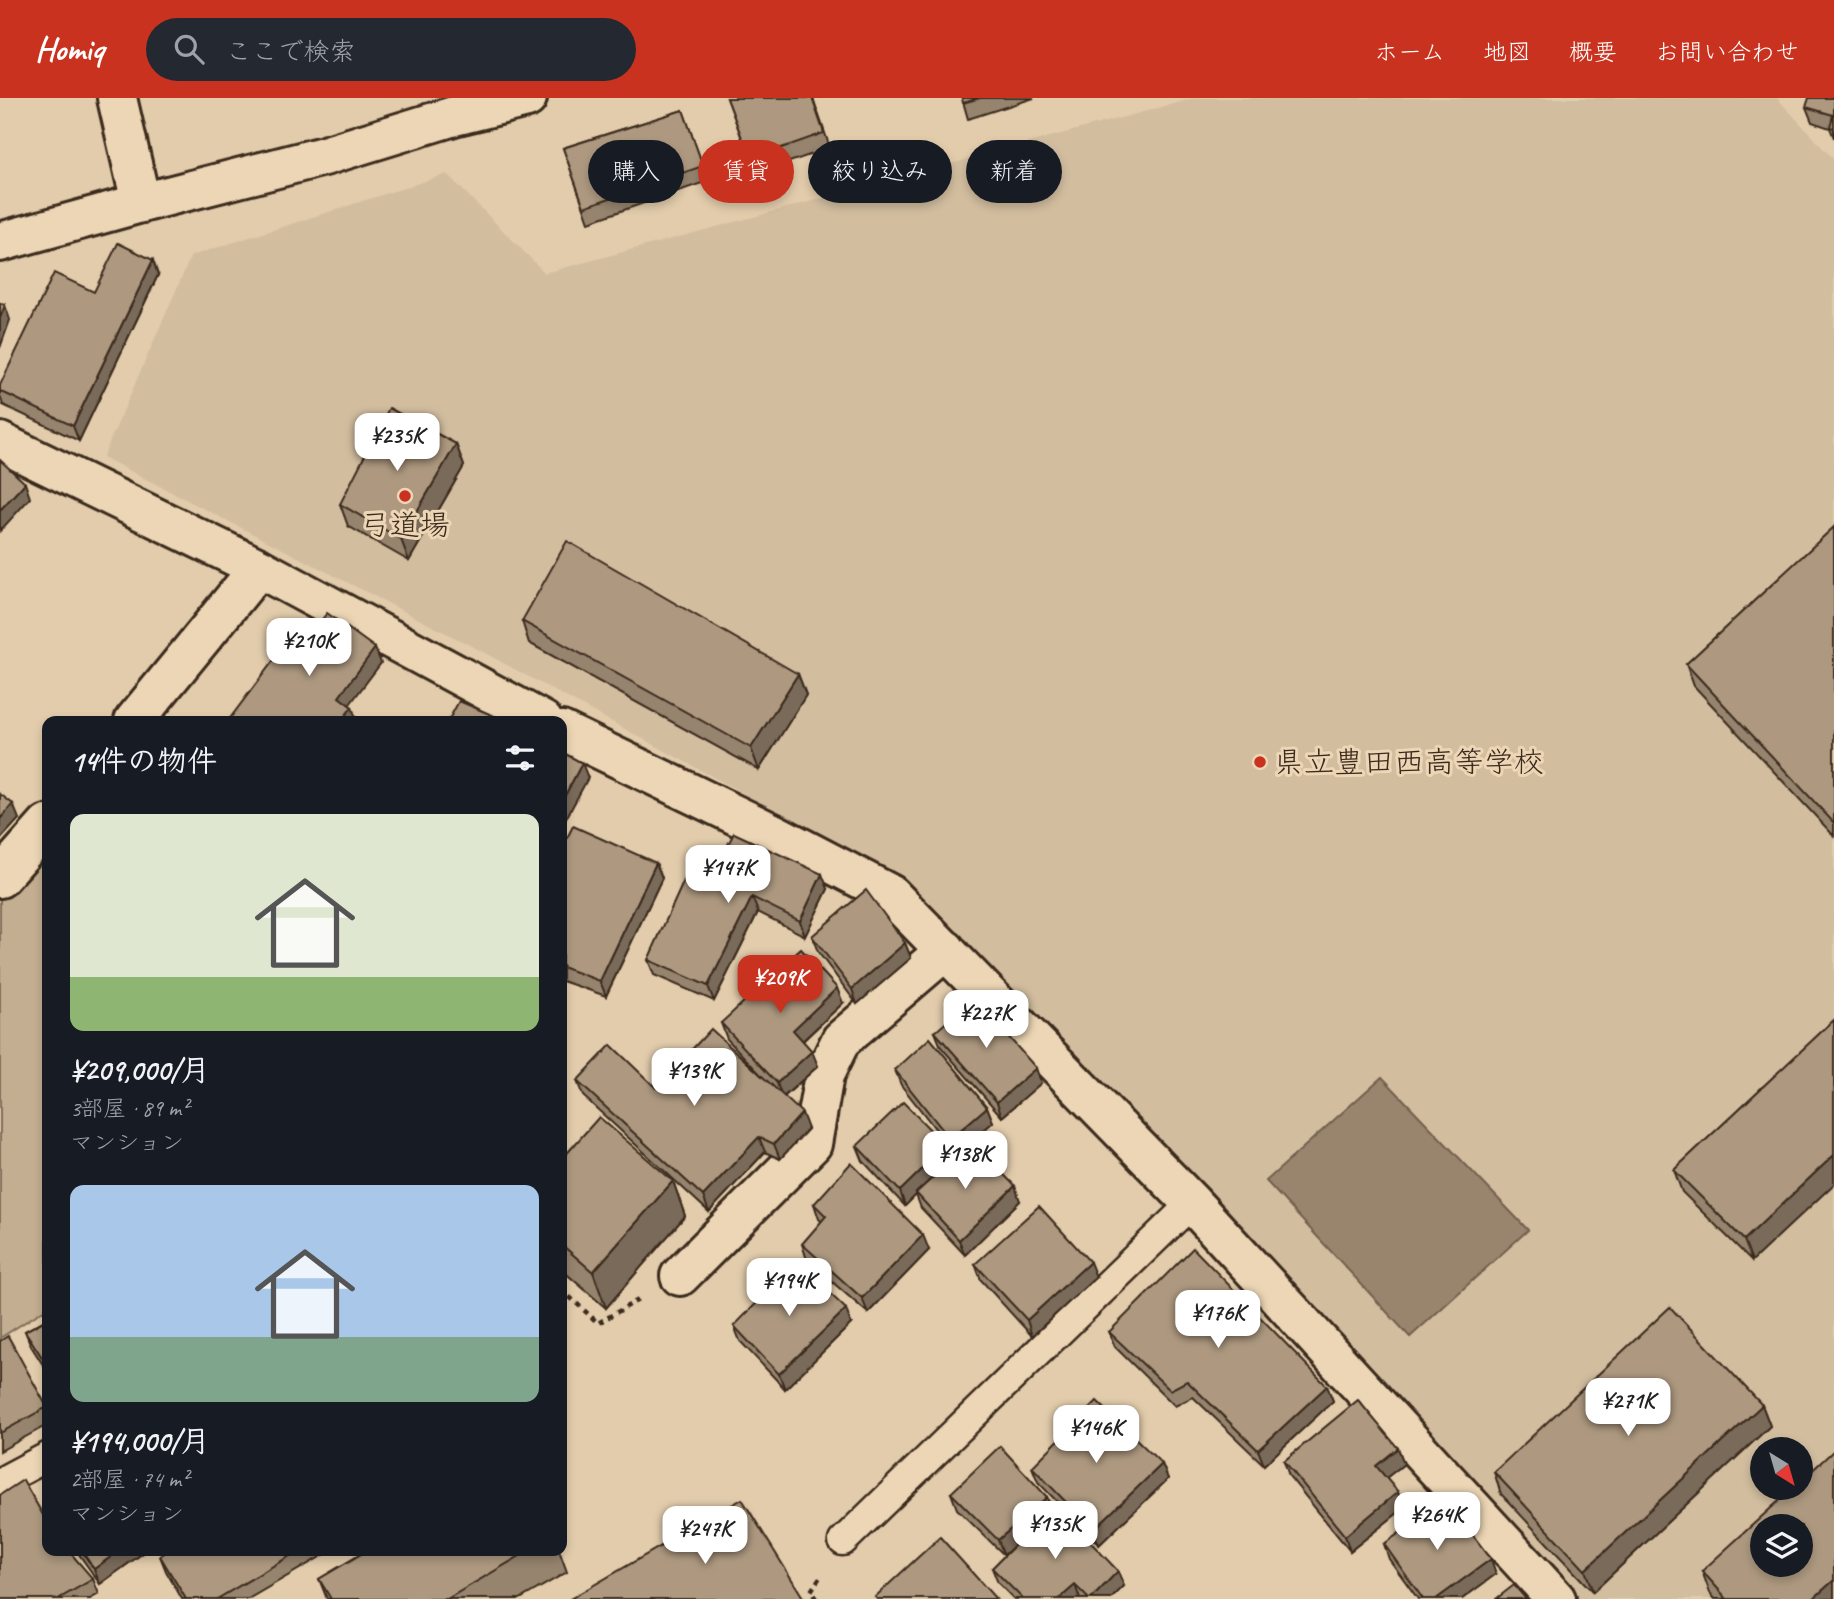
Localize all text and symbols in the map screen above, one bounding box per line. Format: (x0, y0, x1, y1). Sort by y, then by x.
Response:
search box (146, 18, 636, 81)
text: Homiq (35, 28, 104, 70)
icon: search (170, 30, 208, 68)
text: ここで検索 (226, 35, 356, 68)
text: ホーム (1374, 37, 1445, 67)
text: 地図 (1483, 37, 1531, 67)
text: 概要 (1569, 37, 1617, 67)
text: お問い合わせ (1655, 37, 1799, 67)
chip: 購入 (588, 140, 684, 203)
chip: 賃貸 (698, 140, 794, 203)
chip: 絞り込み (808, 140, 952, 203)
chip: 新着 (966, 140, 1062, 203)
pin: ¥235K (348, 414, 446, 473)
text: ¥235K (371, 421, 423, 450)
marker: 弓道場 (397, 488, 413, 504)
place label: 弓道場 (360, 506, 450, 544)
pin: ¥210K (260, 618, 358, 678)
text: ¥210K (282, 626, 336, 655)
icon: filters (501, 739, 539, 777)
text: 14件の物件 (70, 742, 217, 780)
place label: 県立豊田西高等学校 (1274, 743, 1544, 781)
marker: 県立豊田西高等学校 (1252, 754, 1268, 770)
pin: ¥147K (679, 846, 777, 905)
text: ¥147K (702, 853, 755, 882)
icon: home (242, 860, 368, 986)
pin: ¥209K (731, 956, 829, 1015)
text: ¥209K (754, 963, 806, 992)
pin: ¥227K (937, 990, 1035, 1050)
text: ¥227K (960, 998, 1013, 1027)
pin: ¥139K (645, 1048, 743, 1108)
text: ¥209,000/月 (70, 1051, 210, 1089)
text: ¥139K (668, 1056, 720, 1085)
text: 3部屋 · 89 m² (70, 1094, 188, 1123)
text: マンション (70, 1128, 184, 1157)
pin: ¥138K (916, 1132, 1014, 1191)
text: ¥138K (938, 1139, 992, 1168)
icon: home (242, 1231, 368, 1357)
pin: ¥194K (740, 1258, 838, 1318)
text: ¥194K (763, 1266, 815, 1295)
pin: ¥176K (1169, 1290, 1267, 1350)
text: ¥176K (1191, 1298, 1245, 1327)
pin: ¥271K (1579, 1378, 1677, 1438)
text: ¥271K (1602, 1386, 1655, 1415)
pin: ¥146K (1047, 1406, 1145, 1465)
text: ¥146K (1069, 1413, 1123, 1442)
text: ¥194,000/月 (70, 1422, 210, 1460)
north arrow (1750, 1437, 1813, 1500)
map controls (1750, 1437, 1813, 1577)
text: 2部屋 · 74 m² (70, 1465, 188, 1494)
pin: ¥264K (1388, 1492, 1486, 1552)
text: マンション (70, 1499, 184, 1528)
text: ¥264K (1410, 1500, 1464, 1529)
pin: ¥135K (1006, 1502, 1104, 1561)
pin: ¥247K (656, 1506, 754, 1566)
text: ¥135K (1029, 1509, 1081, 1538)
text: ¥247K (679, 1514, 732, 1543)
button: layers (1750, 1514, 1813, 1577)

